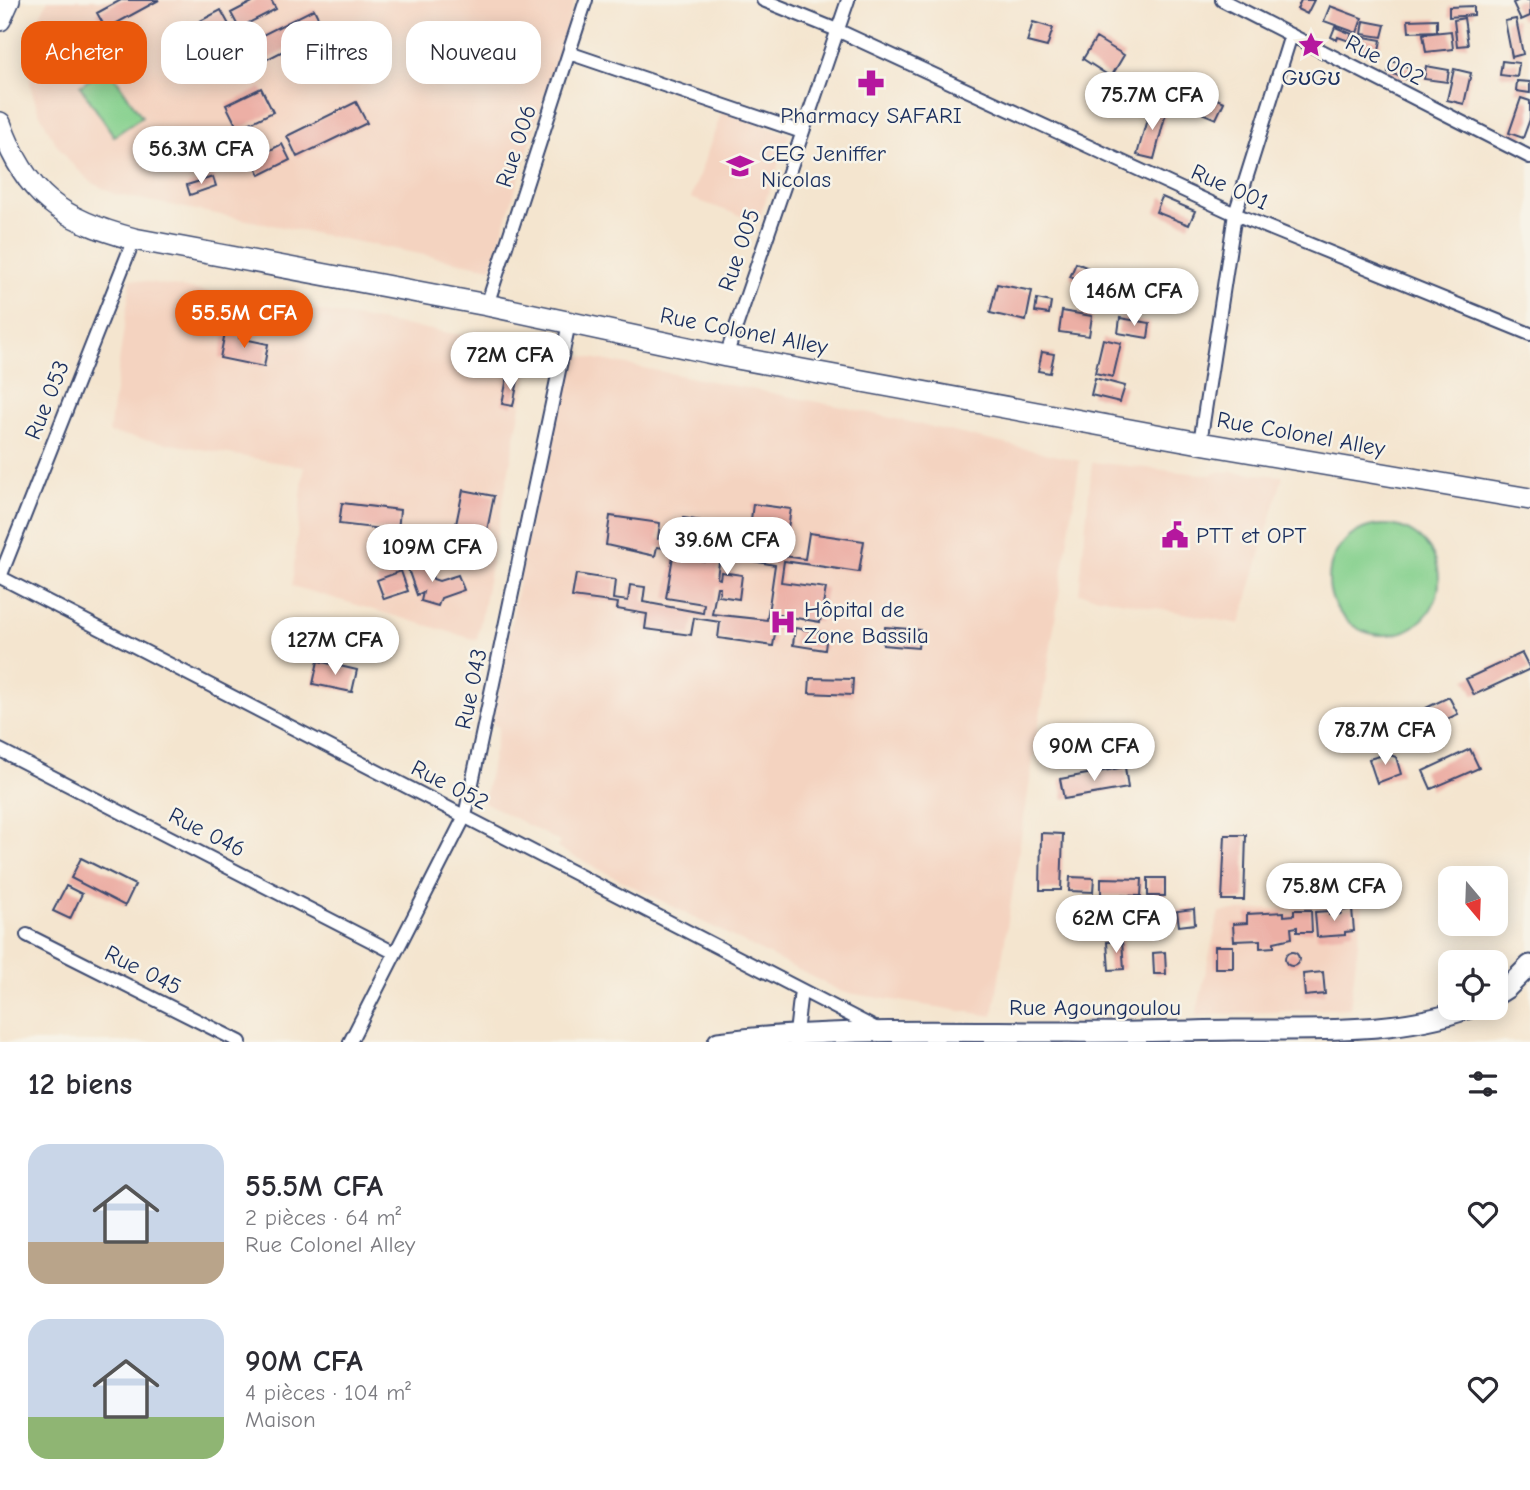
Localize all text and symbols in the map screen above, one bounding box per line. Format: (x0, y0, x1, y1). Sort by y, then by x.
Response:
chip: Acheter (21, 21, 147, 84)
chip: Louer (161, 21, 267, 84)
chip: Filtres (281, 21, 392, 84)
chip: Nouveau (406, 21, 541, 84)
street label: Rue 002 (1341, 29, 1429, 91)
place icon: GʊGʊ (1296, 30, 1326, 60)
place label: GʊGʊ (1281, 64, 1341, 91)
pharmacy icon: Pharmacy SAFARI (856, 68, 886, 98)
pin: 75.7M CFA (1072, 72, 1232, 132)
text: 75.7M CFA (1101, 81, 1203, 108)
street label: Rue 006 (490, 101, 542, 191)
place label: Pharmacy SAFARI (780, 102, 962, 129)
pin: 56.3M CFA (121, 127, 281, 186)
text: 56.3M CFA (149, 135, 253, 162)
place label: CEG Jeniffer Nicolas (761, 140, 887, 193)
school or university icon: CEG Jeniffer Nicolas (725, 151, 755, 181)
street label: Rue 001 (1187, 158, 1273, 216)
street label: Rue 005 (712, 205, 766, 295)
pin: 146M CFA (1062, 268, 1206, 328)
text: 146M CFA (1086, 277, 1182, 304)
pin: 55.5M CFA (164, 290, 324, 350)
text: 55.5M CFA (191, 299, 297, 326)
street label: Rue Colonel Alley (658, 301, 831, 361)
pin: 72M CFA (445, 332, 575, 392)
text: 72M CFA (467, 341, 553, 368)
street label: Rue 053 (19, 357, 75, 443)
street label: Rue Colonel Alley (1215, 406, 1388, 462)
pin: 39.6M CFA (647, 518, 807, 577)
public building icon: PTT et OPT (1160, 520, 1190, 550)
place label: PTT et OPT (1196, 522, 1307, 549)
pin: 109M CFA (360, 524, 504, 584)
text: 39.6M CFA (675, 526, 779, 553)
text: 109M CFA (382, 533, 482, 560)
place label: Hôpital de Zone Bassila (804, 596, 929, 649)
hospital icon: Hôpital de Zone Bassila (768, 607, 798, 637)
pin: 127M CFA (263, 618, 407, 677)
text: 127M CFA (287, 626, 383, 653)
street label: Rue 043 (449, 646, 493, 732)
pin: 78.7M CFA (1305, 708, 1465, 767)
text: 78.7M CFA (1334, 716, 1436, 743)
pin: 90M CFA (1029, 724, 1159, 783)
text: 90M CFA (1049, 732, 1139, 759)
street label: Rue 052 (407, 754, 493, 816)
street label: Rue 046 (164, 801, 250, 863)
pin: 75.8M CFA (1254, 864, 1414, 923)
north arrow (1438, 866, 1508, 936)
map controls (1438, 866, 1508, 1020)
text: 75.8M CFA (1282, 872, 1386, 899)
pin: 62M CFA (1051, 895, 1181, 955)
text: 62M CFA (1072, 904, 1160, 931)
street label: Rue 045 (100, 939, 186, 1001)
button: locate (1438, 950, 1508, 1020)
street label: Rue Agoungoulou (1009, 994, 1181, 1021)
icon: filters (1464, 1065, 1502, 1103)
text: 12 biens (28, 1067, 132, 1102)
text: 55.5M CFA (245, 1169, 383, 1204)
icon: home (84, 1172, 168, 1256)
icon: heart (1464, 1195, 1502, 1233)
text: 2 pièces · 64 m² (245, 1204, 401, 1231)
text: Rue Colonel Alley (245, 1231, 415, 1258)
text: 90M CFA (245, 1344, 363, 1379)
icon: home (84, 1347, 168, 1431)
icon: heart (1464, 1370, 1502, 1408)
text: 4 pièces · 104 m² (245, 1379, 411, 1406)
text: Maison (245, 1406, 316, 1433)

